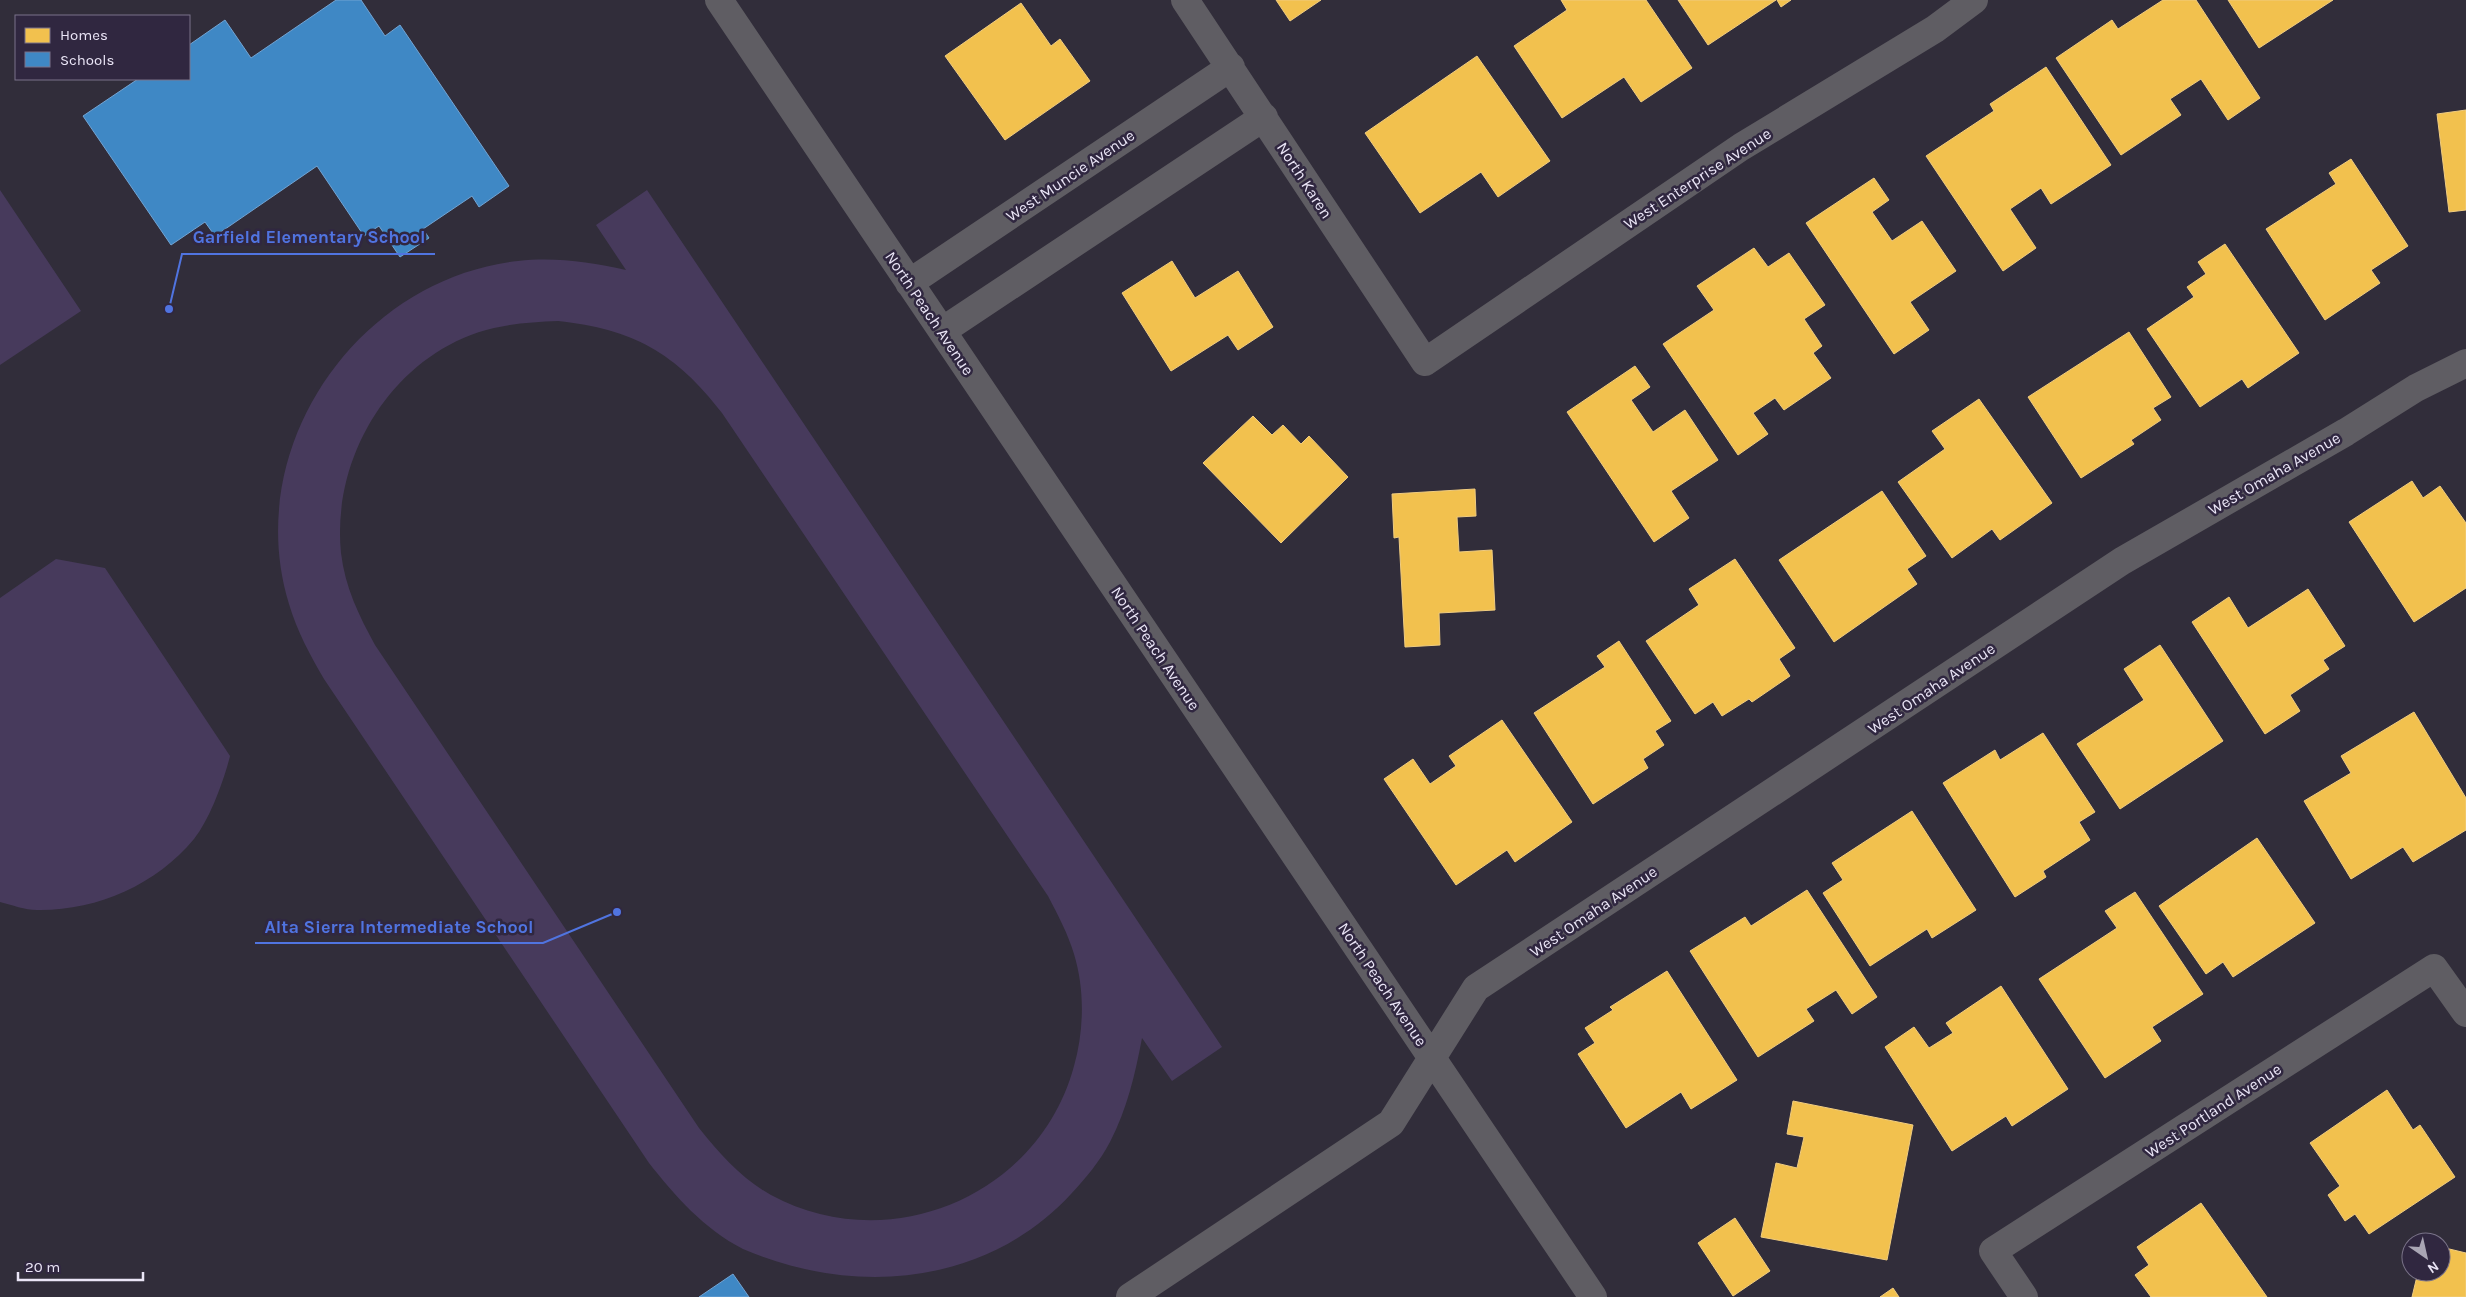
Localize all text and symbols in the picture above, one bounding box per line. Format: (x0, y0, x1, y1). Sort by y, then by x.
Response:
legend (15, 15, 190, 80)
text: Homes (60, 26, 108, 44)
text: Schools (60, 51, 114, 69)
street label: West Enterprise Avenue (1620, 124, 1775, 233)
street label: West Muncie Avenue (1002, 125, 1138, 225)
street label: North Karen (1273, 139, 1336, 222)
callout: Garfield Elementary School (182, 221, 435, 254)
text: Garfield Elementary School (193, 226, 425, 248)
street label: North Peach Avenue (881, 248, 978, 379)
street label: West Omaha Avenue (2205, 428, 2344, 519)
street label: North Peach Avenue (1107, 583, 1204, 714)
street label: West Omaha Avenue (1864, 639, 1998, 738)
street label: West Omaha Avenue (1526, 862, 1660, 961)
callout: Alta Sierra Intermediate School (255, 910, 543, 943)
text: Alta Sierra Intermediate School (265, 916, 533, 938)
street label: North Peach Avenue (1334, 919, 1431, 1050)
street label: West Portland Avenue (2142, 1059, 2285, 1162)
north arrow (2401, 1232, 2451, 1282)
scale bar (18, 1250, 142, 1282)
text: 20 m (25, 1258, 60, 1276)
text: N (2424, 1258, 2442, 1277)

